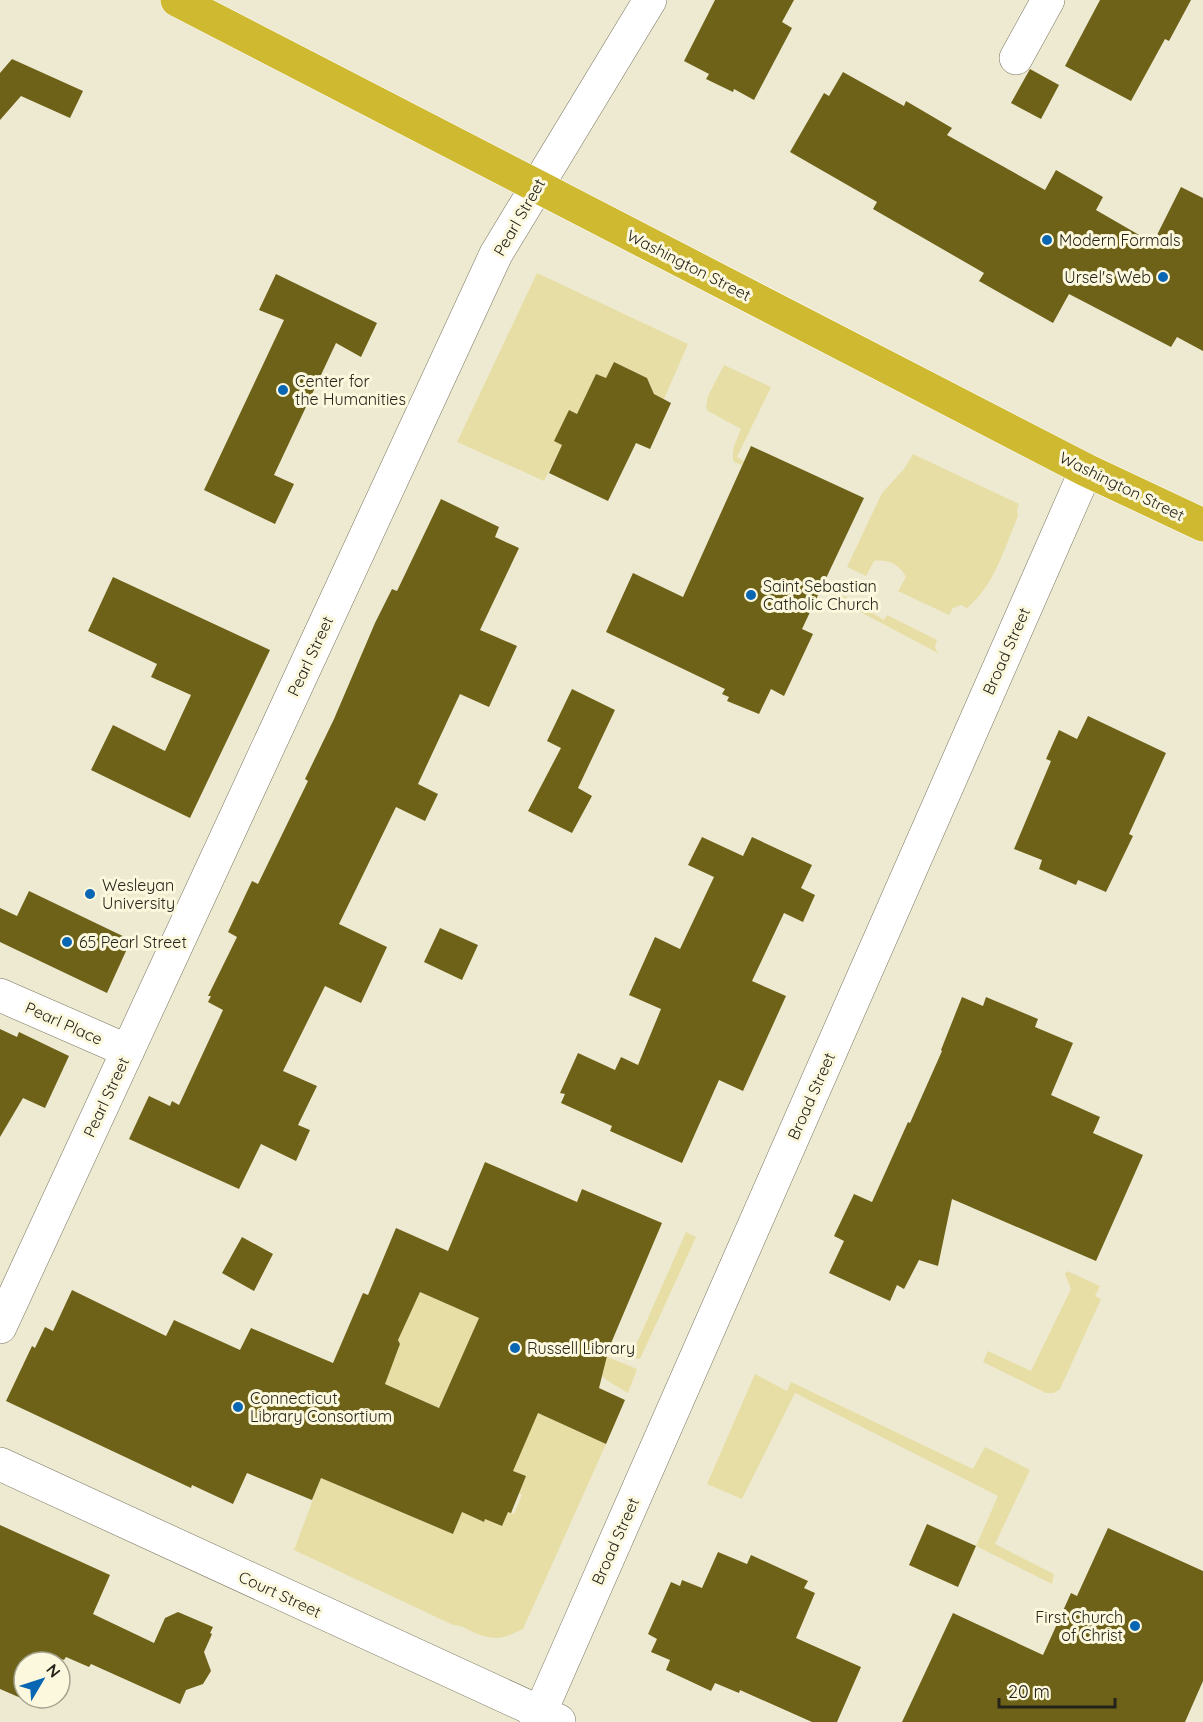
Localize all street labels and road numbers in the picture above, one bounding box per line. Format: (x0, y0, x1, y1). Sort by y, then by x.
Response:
street label: Pearl Street (489, 175, 549, 259)
street label: Washington Street (624, 225, 754, 305)
street label: Washington Street (1056, 447, 1188, 525)
street label: Broad Street (978, 604, 1034, 698)
street label: Pearl Street (283, 613, 337, 699)
street label: Pearl Place (22, 997, 106, 1049)
street label: Broad Street (783, 1049, 839, 1143)
street label: Pearl Street (79, 1054, 133, 1140)
street label: Broad Street (587, 1494, 643, 1588)
street label: Court Street (235, 1566, 325, 1622)

